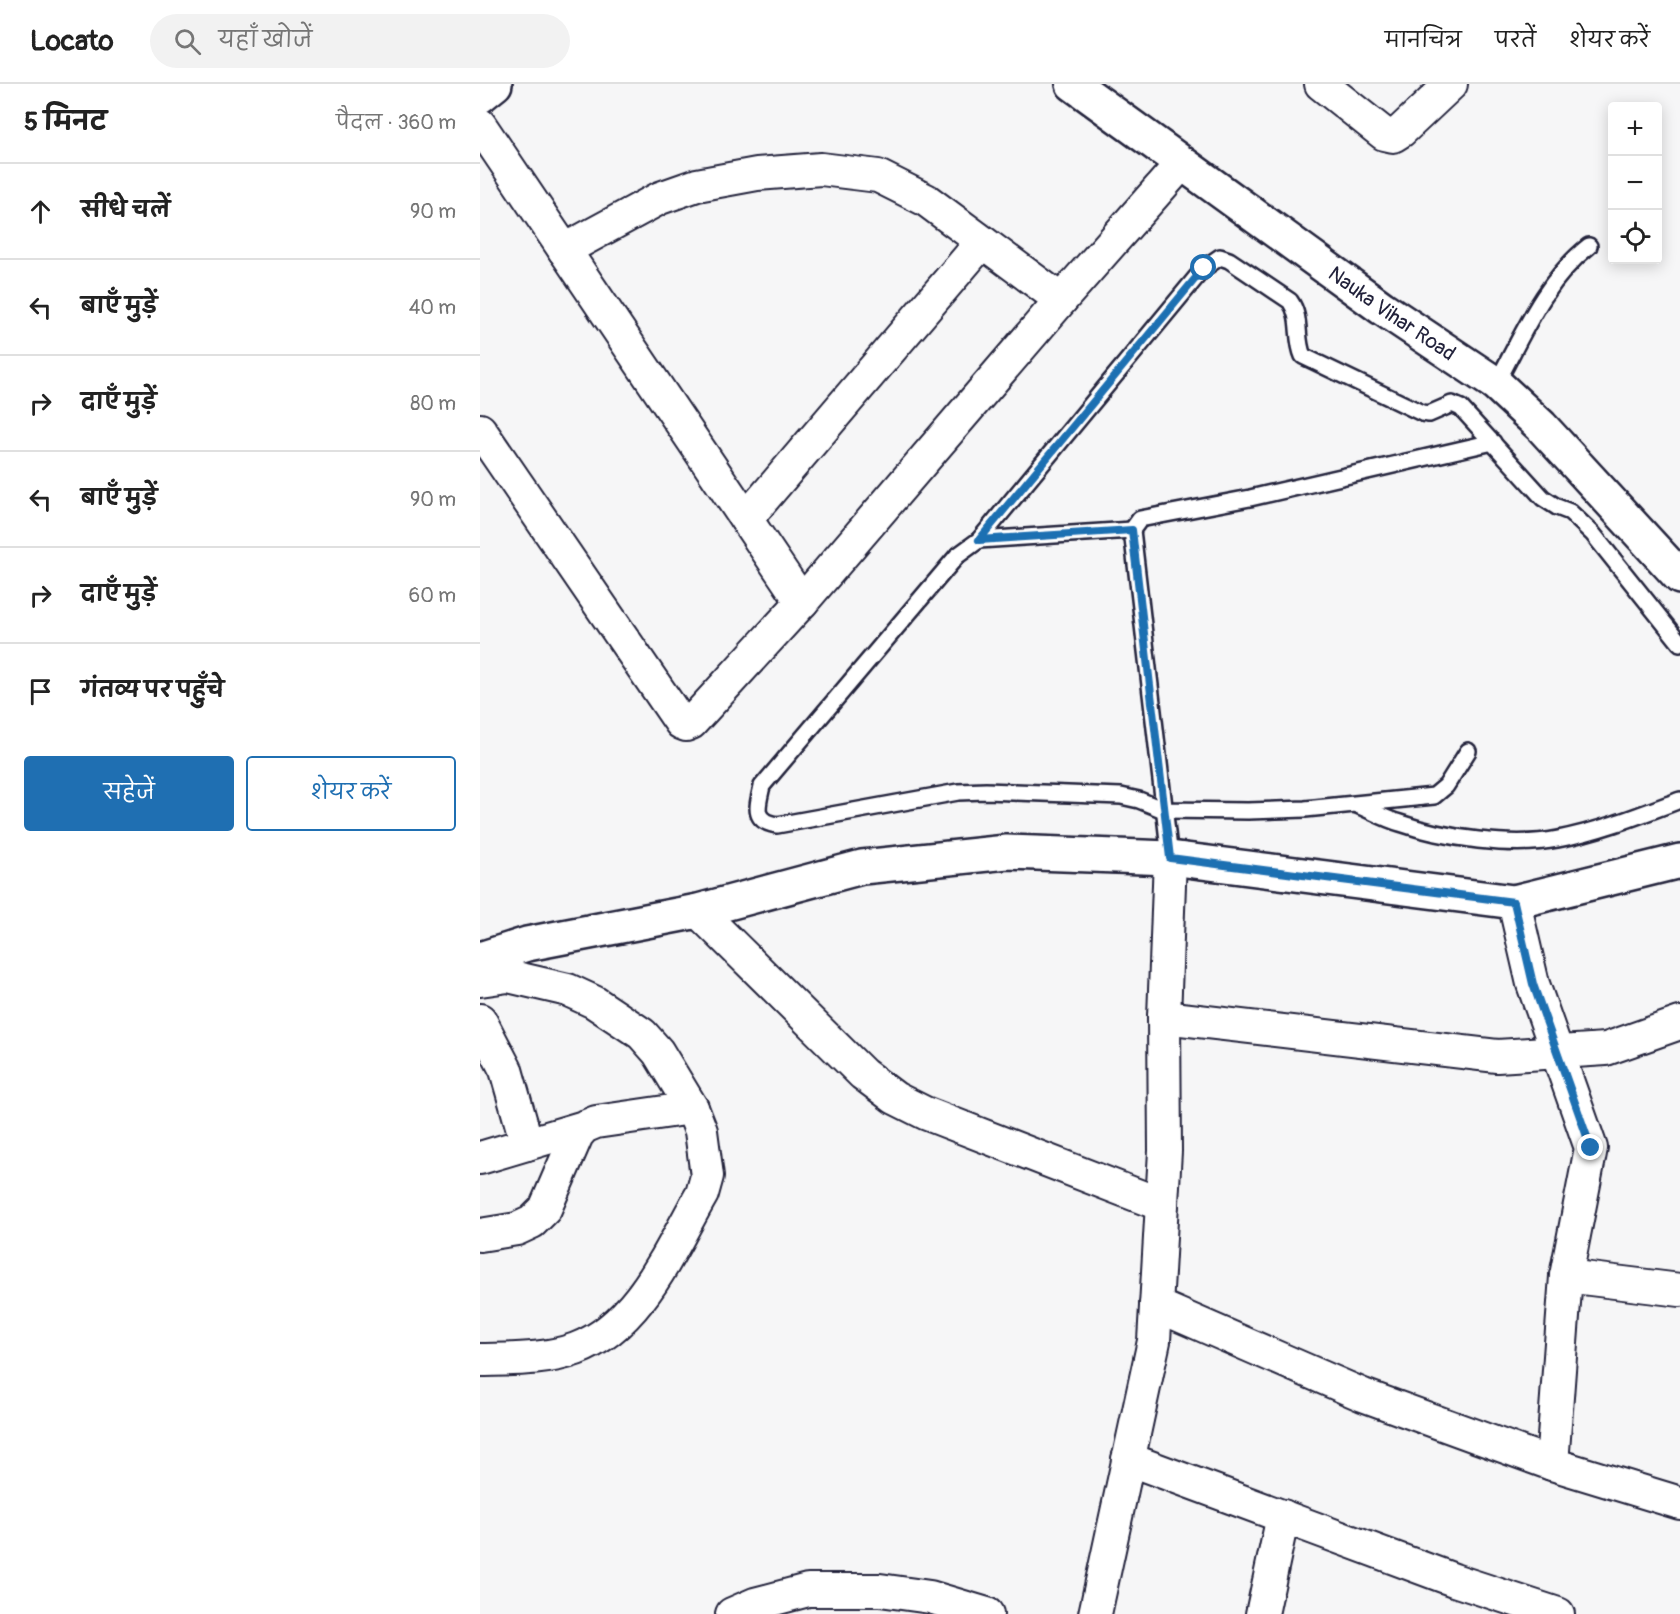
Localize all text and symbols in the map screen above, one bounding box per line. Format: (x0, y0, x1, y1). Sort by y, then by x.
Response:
search box (150, 14, 570, 68)
text: Locato (30, 24, 114, 59)
icon: search (171, 25, 204, 58)
text: यहाँ खोजें (219, 26, 312, 54)
text: मानचित्र (1385, 27, 1462, 54)
text: परतें (1495, 27, 1536, 54)
text: शेयर करें (1569, 27, 1650, 54)
map controls (1608, 102, 1662, 264)
button: + (1608, 102, 1662, 156)
text: 5 मिनट (24, 106, 107, 138)
text: पैदल · 360 m (336, 110, 456, 135)
button: − (1608, 156, 1662, 210)
icon: ahead (24, 195, 57, 228)
text: सीधे चलें (81, 196, 170, 224)
text: 90 m (410, 199, 456, 224)
button: locate (1608, 210, 1662, 264)
route start (1190, 254, 1216, 280)
street label: Nauka Vihar Road (1323, 260, 1461, 367)
icon: left (24, 291, 57, 324)
text: बाएँ मुड़ें (81, 292, 157, 320)
text: 40 m (409, 295, 456, 320)
icon: right (24, 387, 57, 420)
text: दाएँ मुड़ें (81, 388, 157, 416)
text: 80 m (410, 391, 456, 416)
icon: left (24, 483, 57, 516)
text: बाएँ मुड़ें (81, 484, 157, 512)
text: 90 m (410, 487, 456, 512)
icon: right (24, 579, 57, 612)
text: दाएँ मुड़ें (81, 580, 157, 608)
text: 60 m (409, 583, 456, 608)
icon: arrive (24, 675, 57, 708)
text: गंतव्य पर पहुँचे (81, 676, 224, 704)
button: सहेजें (24, 756, 234, 831)
button: शेयर करें (246, 756, 456, 831)
route end (1577, 1134, 1603, 1160)

